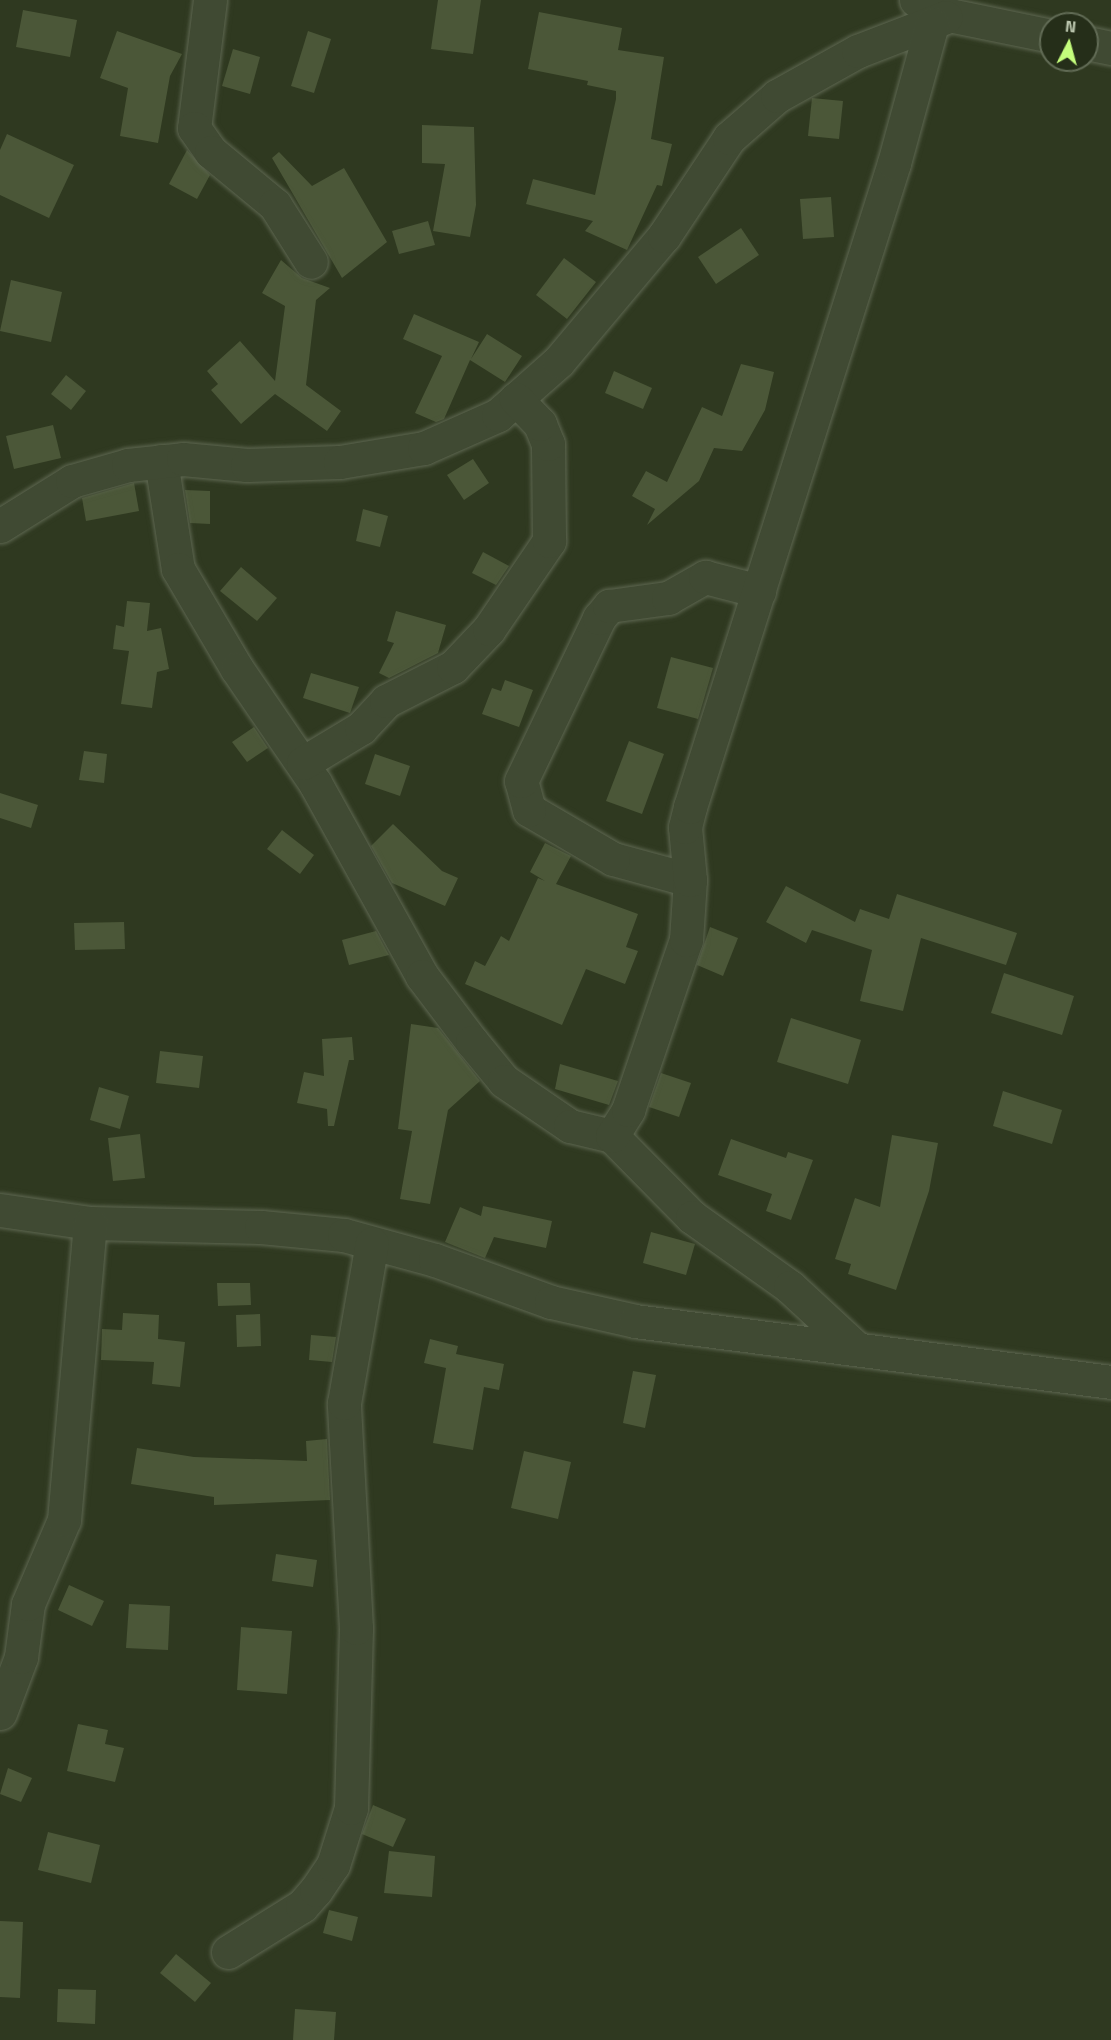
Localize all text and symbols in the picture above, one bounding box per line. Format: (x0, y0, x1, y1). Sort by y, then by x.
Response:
north arrow (1039, 12, 1099, 72)
text: N (1064, 14, 1077, 39)

